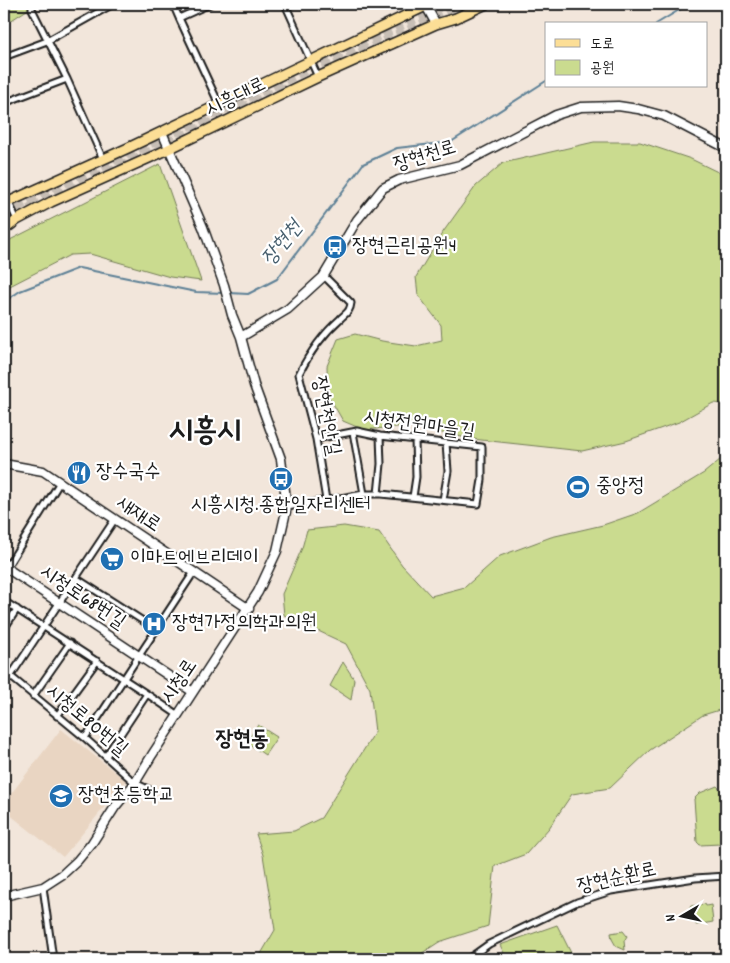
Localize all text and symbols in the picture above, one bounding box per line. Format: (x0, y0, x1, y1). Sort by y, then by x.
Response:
legend (545, 22, 708, 88)
text: 도로 (590, 34, 614, 56)
text: 공원 (590, 58, 614, 80)
street label: 시흥대로 (201, 71, 271, 125)
street label: 장현천로 (390, 134, 460, 180)
water label: 장현천 (255, 213, 312, 273)
place label: 장현근린공원4 (352, 233, 457, 261)
bus stop icon: 장현근린공원4 (322, 234, 348, 260)
street label: 장현천안길 (304, 374, 346, 458)
street label: 시청전원마을길 (361, 404, 477, 448)
district label: 시흥시 (169, 412, 241, 455)
place label: 장수국수 (96, 459, 160, 487)
restaurant icon: 장수국수 (66, 460, 92, 486)
bus stop icon: 시흥시청.종합일자리센터 (268, 466, 294, 492)
place label: 중앙정 (596, 473, 644, 501)
sports icon: 중앙정 (565, 474, 591, 500)
street label: 새재로 (110, 490, 166, 540)
place label: 시흥시청.종합일자리센터 (191, 492, 371, 520)
place label: 이마트에브리데이 (130, 545, 259, 573)
supermarket icon: 이마트에브리데이 (99, 546, 125, 572)
street label: 시청로68번길 (33, 559, 131, 637)
place label: 장현가정의학과의원 (172, 610, 317, 638)
hospital icon: 장현가정의학과의원 (141, 611, 167, 637)
street label: 시청로 (155, 654, 205, 710)
street label: 시청로80번길 (39, 678, 133, 764)
district label: 장현동 (215, 725, 269, 756)
place label: 장현초등학교 (78, 782, 175, 810)
school or university icon: 장현초등학교 (48, 783, 74, 809)
street label: 장현순환로 (575, 856, 659, 902)
north arrow (658, 890, 708, 940)
text: N (661, 913, 682, 923)

